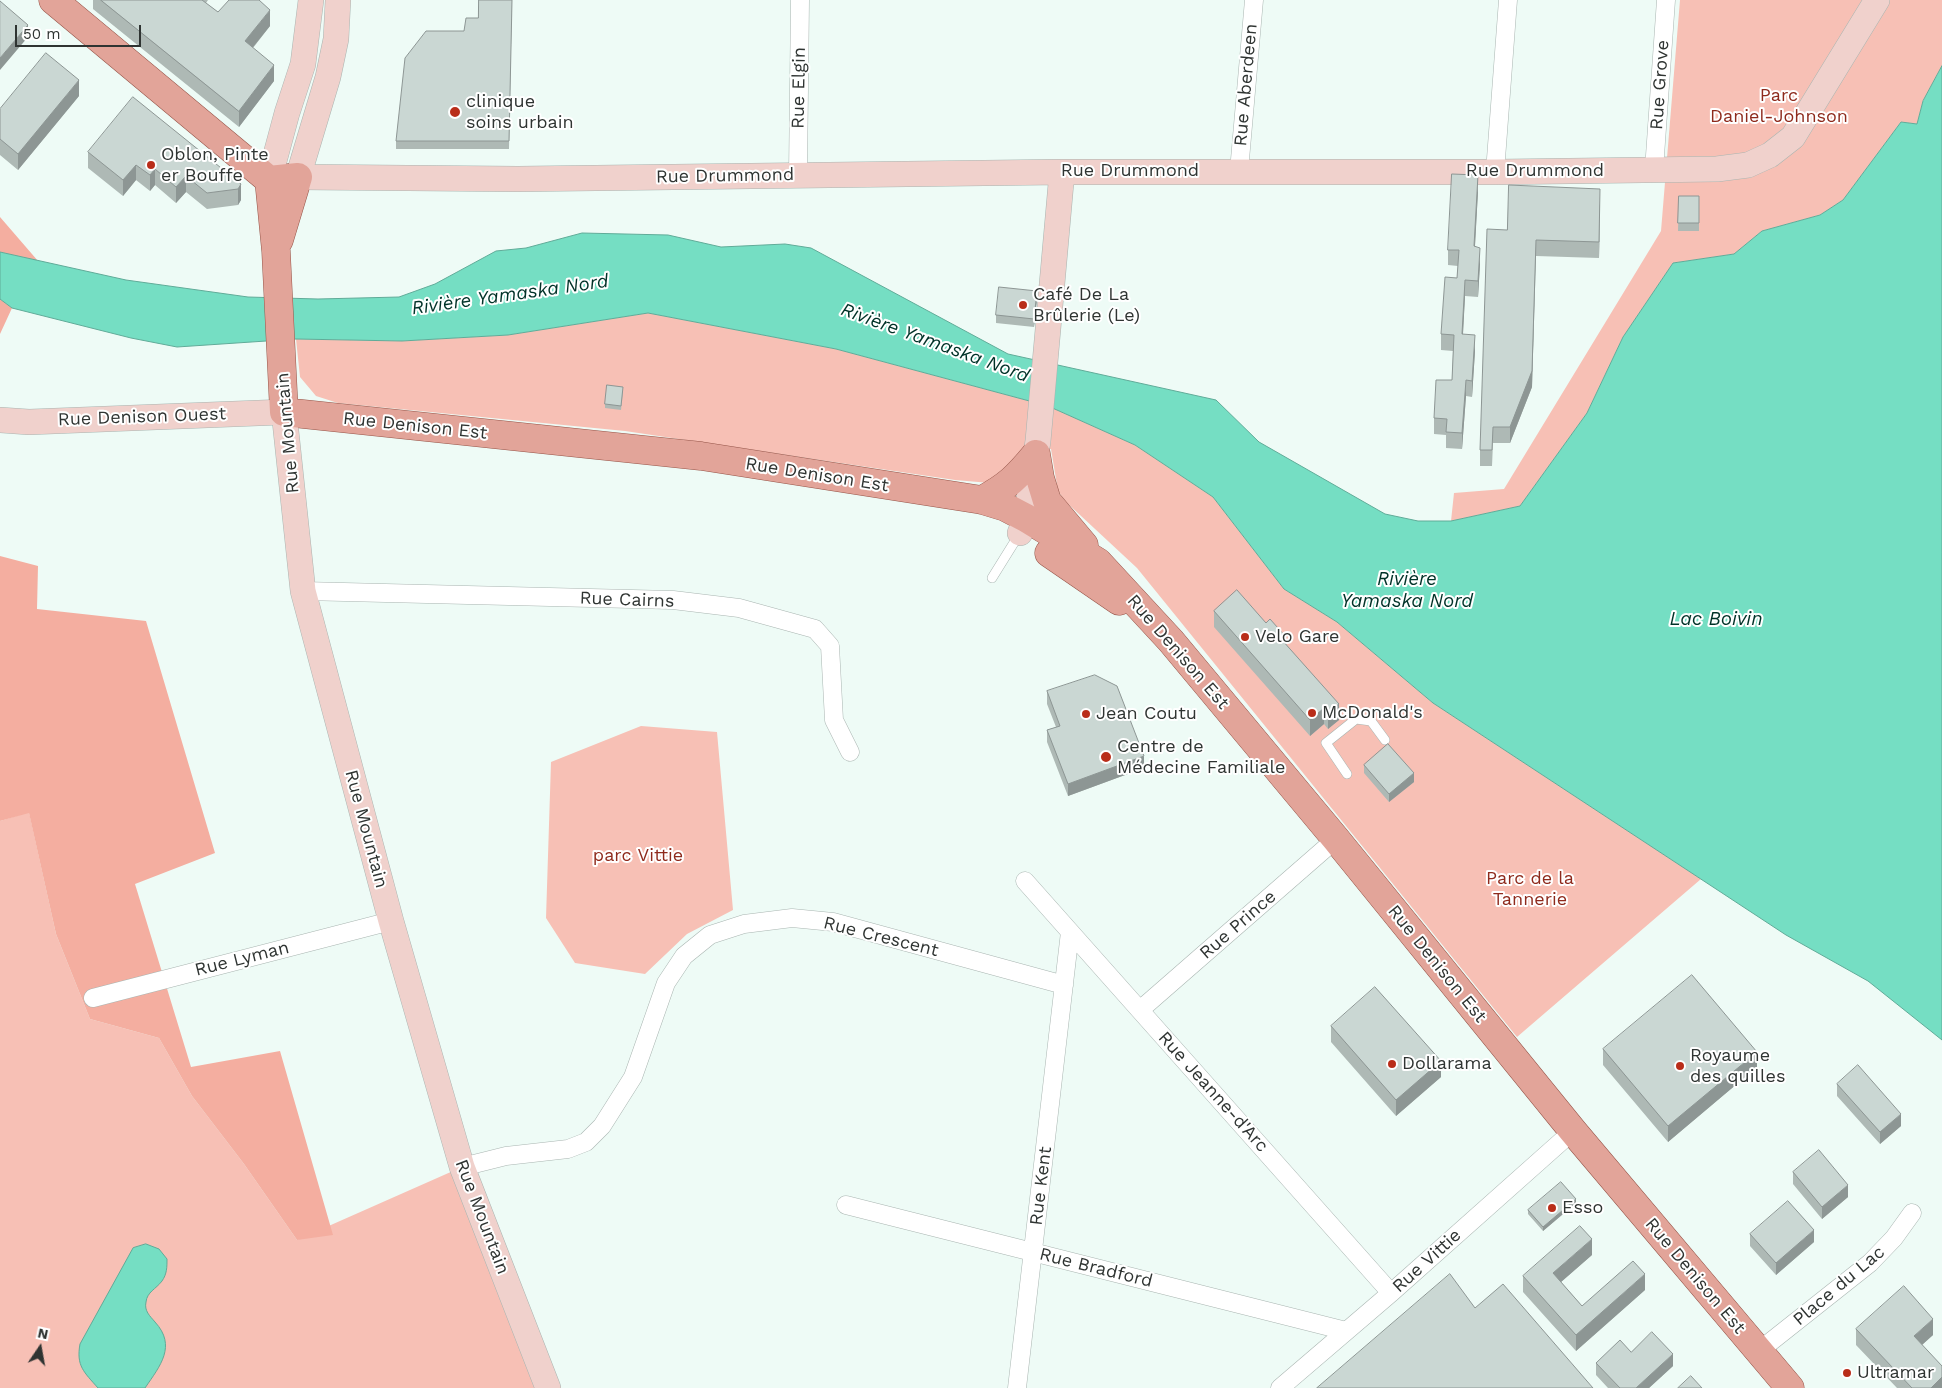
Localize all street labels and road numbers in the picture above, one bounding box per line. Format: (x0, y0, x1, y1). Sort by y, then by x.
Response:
street label: Rue Aberdeen (1230, 23, 1262, 147)
street label: Rue Grove (1646, 39, 1674, 131)
street label: Rue Elgin (787, 47, 811, 129)
street label: Rue Drummond (1061, 160, 1199, 182)
street label: Rue Drummond (1466, 160, 1604, 182)
street label: Rue Drummond (656, 164, 794, 188)
street label: Rue Mountain (272, 372, 304, 494)
street label: Rue Denison Ouest (58, 403, 226, 431)
street label: Rue Denison Est (342, 408, 488, 444)
street label: Rue Denison Est (744, 453, 890, 497)
street label: Rue Cairns (579, 588, 675, 612)
street label: Rue Denison Est (1122, 590, 1234, 714)
street label: Rue Mountain (340, 768, 392, 890)
street label: Rue Prince (1195, 886, 1281, 964)
street label: Rue Denison Est (1383, 901, 1491, 1027)
street label: Rue Crescent (821, 912, 941, 962)
street label: Rue Lyman (193, 937, 291, 981)
street label: Rue Jeanne-d'Arc (1153, 1027, 1273, 1157)
street label: Rue Kent (1025, 1145, 1057, 1227)
street label: Rue Mountain (450, 1157, 514, 1277)
street label: Rue Denison Est (1640, 1214, 1750, 1338)
street label: Rue Vittie (1388, 1225, 1466, 1297)
street label: Place du Lac (1789, 1241, 1889, 1331)
street label: Rue Bradford (1037, 1244, 1155, 1292)

